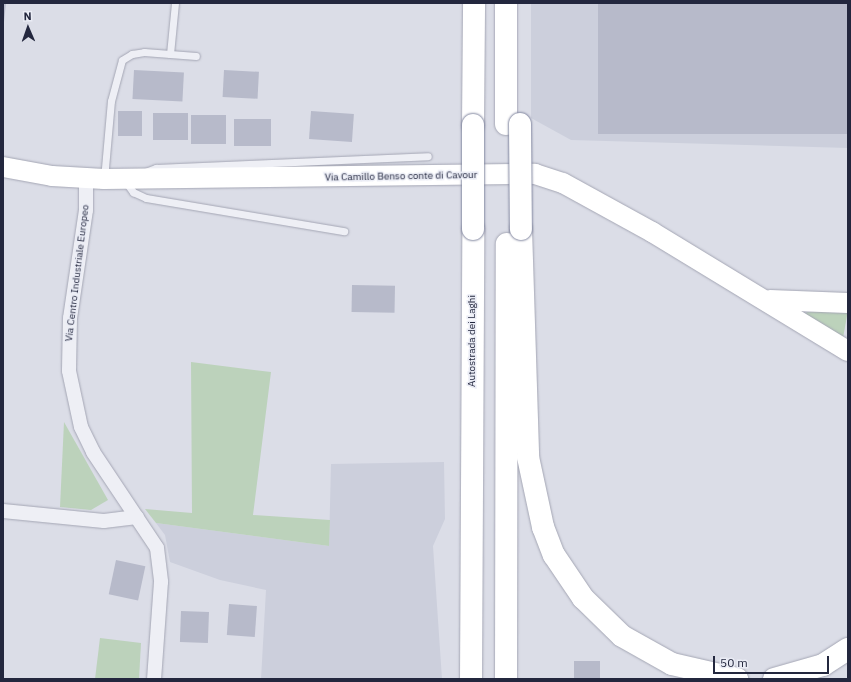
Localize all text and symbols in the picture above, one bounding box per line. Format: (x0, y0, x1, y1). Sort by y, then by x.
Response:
north arrow (8, 8, 48, 48)
text: N (23, 9, 32, 23)
street label: Via Camillo Benso conte di Cavour (325, 169, 477, 183)
street label: Via Centro Industriale Europeo (63, 204, 91, 342)
street label: Autostrada dei Laghi (466, 295, 478, 387)
scale bar (715, 648, 831, 674)
text: 50 m (720, 655, 748, 670)

